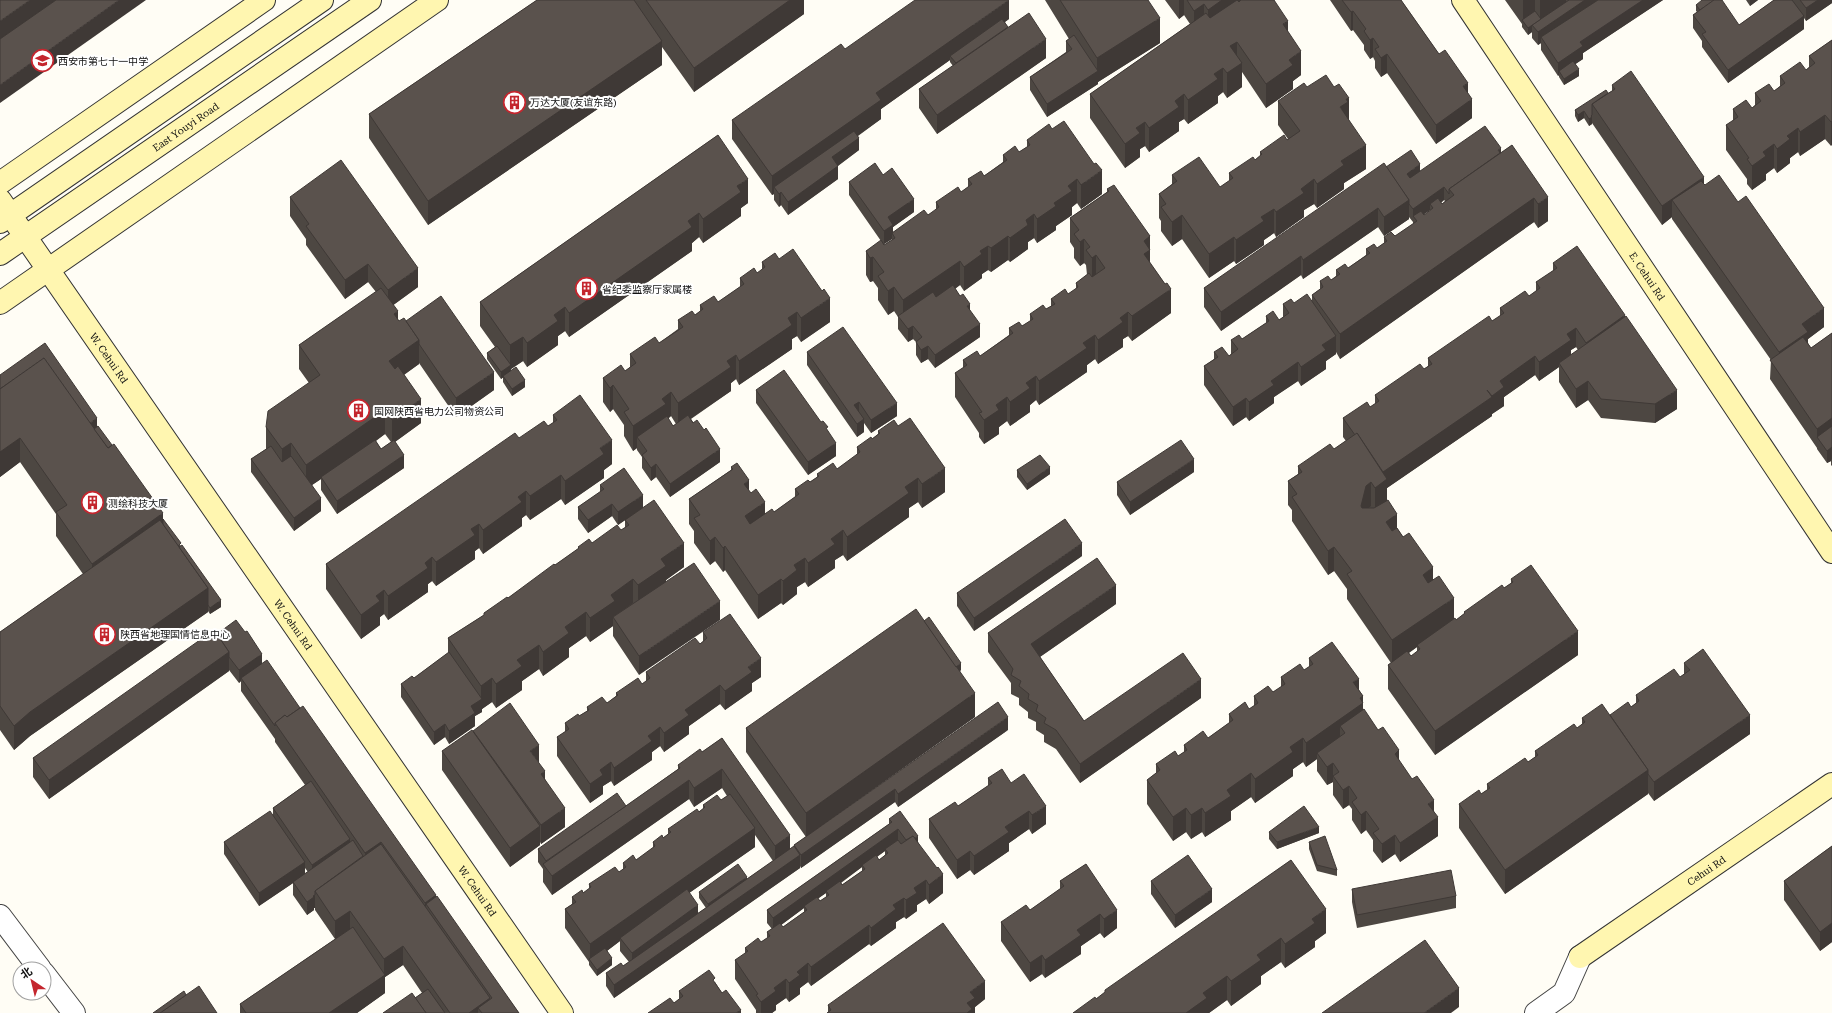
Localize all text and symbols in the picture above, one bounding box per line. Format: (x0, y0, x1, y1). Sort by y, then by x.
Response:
school or university icon: 西安市第七十一中学 (30, 48, 56, 74)
place label: 西安市第七十一中学 (58, 56, 148, 67)
building icon: 万达大厦(友谊东路) (502, 89, 528, 115)
place label: 万达大厦(友谊东路) (530, 97, 617, 108)
street label: East Youyi Road (151, 100, 221, 154)
street label: E. Cehui Rd (1627, 250, 1667, 303)
building icon: 省纪委监察厅家属楼 (573, 276, 599, 302)
place label: 省纪委监察厅家属楼 (602, 284, 692, 295)
street label: W. Cehui Rd (88, 331, 130, 386)
building icon: 国网陕西省电力公司物资公司 (345, 398, 371, 424)
place label: 国网陕西省电力公司物资公司 (374, 406, 504, 417)
building icon: 测绘科技大厦 (80, 490, 106, 516)
place label: 测绘科技大厦 (108, 498, 168, 509)
street label: W. Cehui Rd (272, 597, 315, 652)
building icon: 陕西省地理国情信息中心 (91, 621, 117, 647)
place label: 陕西省地理国情信息中心 (120, 629, 230, 640)
street label: Cehui Rd (1685, 853, 1728, 888)
street label: W. Cehui Rd (456, 864, 499, 919)
north arrow (12, 961, 52, 1001)
text: 北 (18, 965, 35, 982)

